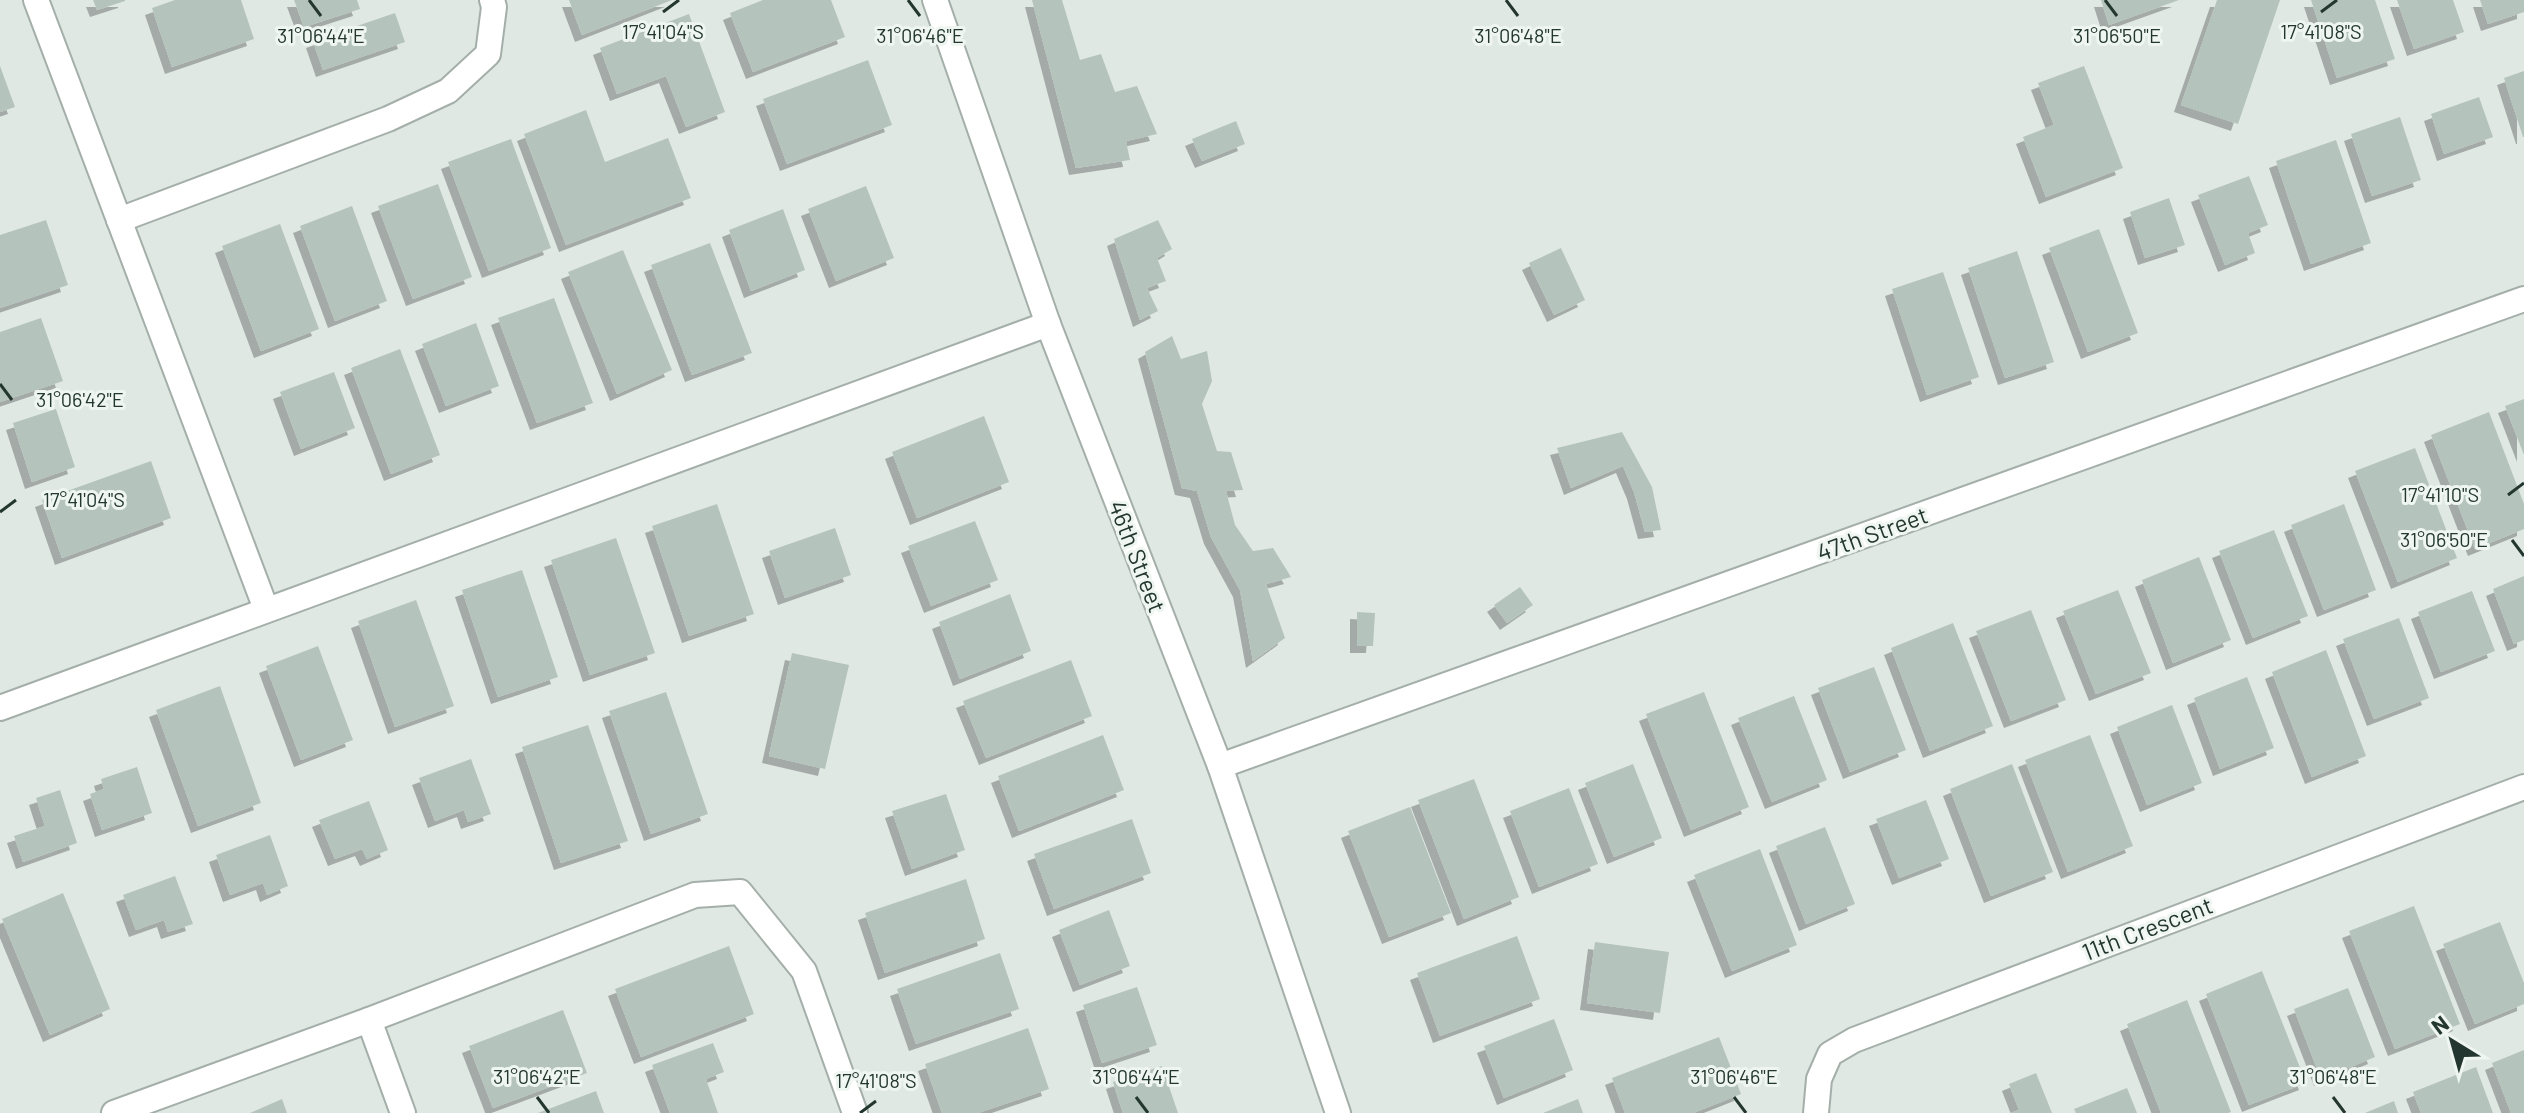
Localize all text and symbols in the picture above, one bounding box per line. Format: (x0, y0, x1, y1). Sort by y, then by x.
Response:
text: 17°41'04"S (622, 19, 704, 43)
text: 17°41'08"S (2280, 19, 2362, 43)
text: 31°06'44"E (277, 23, 365, 47)
text: 31°06'46"E (876, 23, 964, 47)
text: 31°06'48"E (1474, 23, 1562, 47)
text: 31°06'50"E (2073, 23, 2161, 47)
text: 31°06'42"E (36, 387, 124, 411)
text: 17°41'10"S (2401, 482, 2479, 506)
text: 17°41'04"S (43, 487, 125, 511)
street label: 46th Street (1103, 496, 1173, 616)
street label: 47th Street (1813, 500, 1931, 566)
text: 31°06'50"E (2400, 527, 2488, 551)
street label: 11th Crescent (2078, 890, 2216, 966)
north arrow (2412, 1001, 2492, 1081)
text: N (2426, 1009, 2453, 1039)
text: 31°06'42"E (493, 1064, 581, 1088)
text: 31°06'44"E (1092, 1064, 1180, 1088)
text: 31°06'46"E (1690, 1064, 1778, 1088)
text: 31°06'48"E (2289, 1064, 2377, 1088)
text: 17°41'08"S (835, 1068, 917, 1092)

